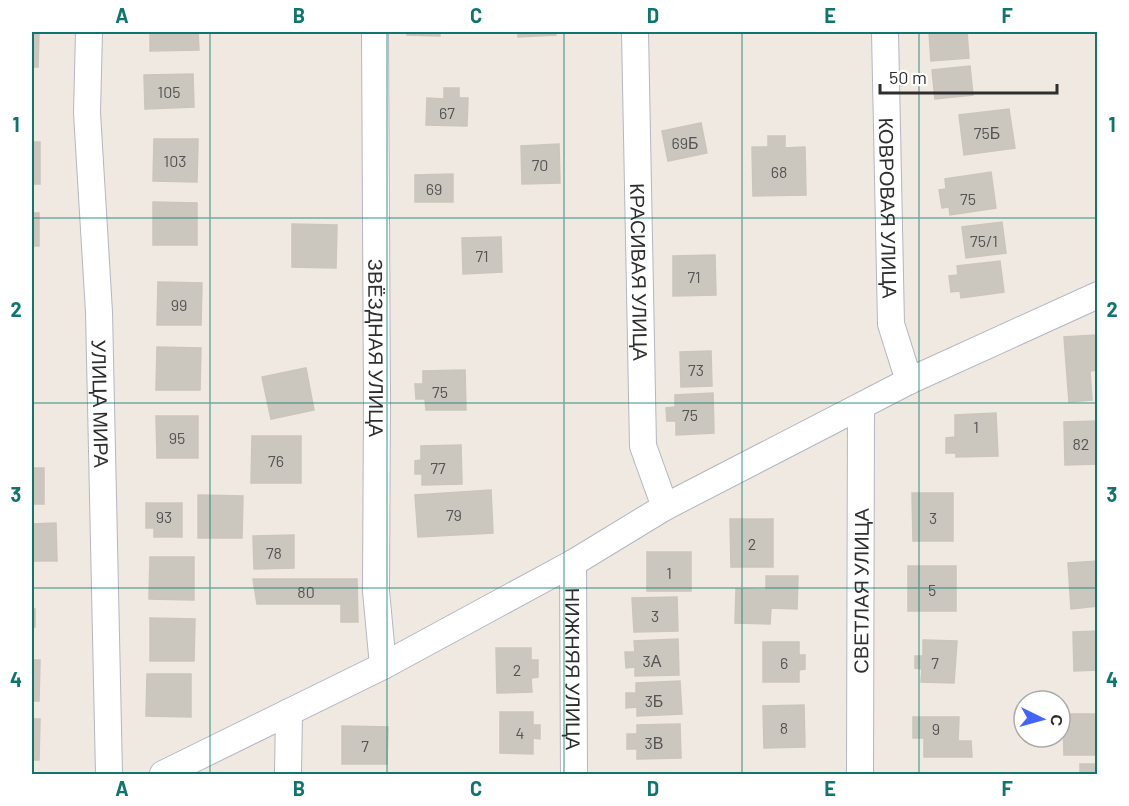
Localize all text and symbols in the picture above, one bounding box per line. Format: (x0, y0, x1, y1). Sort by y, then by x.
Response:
text: A (115, 3, 129, 27)
text: B (293, 3, 305, 27)
text: C (470, 3, 482, 27)
text: D (647, 3, 659, 27)
text: E (824, 3, 836, 27)
text: F (1001, 3, 1013, 27)
scale bar (880, 57, 1057, 95)
text: 50 m (889, 66, 927, 88)
house number: 105 (158, 82, 180, 101)
house number: 67 (439, 103, 455, 122)
text: 1 (12, 112, 20, 136)
text: 1 (1108, 112, 1116, 136)
street label: КОВРОВАЯ УЛИЦА (875, 117, 902, 299)
house number: 75Б (974, 123, 1000, 142)
house number: 69Б (671, 133, 699, 152)
house number: 103 (164, 151, 186, 170)
house number: 70 (532, 155, 548, 174)
house number: 68 (771, 162, 787, 181)
house number: 69 (426, 179, 442, 198)
street label: КРАСИВАЯ УЛИЦА (626, 183, 653, 362)
house number: 75 (960, 189, 976, 208)
house number: 75/1 (970, 231, 998, 250)
house number: 71 (475, 246, 489, 265)
street label: ЗВЁЗДНАЯ УЛИЦА (364, 259, 389, 438)
house number: 71 (687, 267, 701, 286)
house number: 99 (171, 295, 187, 314)
text: 2 (10, 297, 22, 321)
text: 2 (1106, 297, 1118, 321)
street label: УЛИЦА МИРА (88, 339, 114, 469)
house number: 73 (688, 360, 704, 379)
house number: 75 (432, 382, 448, 401)
house number: 75 (682, 405, 698, 424)
house number: 1 (973, 417, 979, 436)
house number: 95 (169, 428, 185, 447)
house number: 82 (1073, 434, 1089, 453)
house number: 76 (268, 451, 284, 470)
house number: 77 (430, 458, 446, 477)
text: 3 (11, 482, 21, 506)
text: 3 (1107, 482, 1117, 506)
house number: 79 (446, 505, 462, 524)
house number: 93 (156, 507, 172, 526)
street label: СВЕТЛАЯ УЛИЦА (848, 508, 873, 674)
house number: 3 (929, 508, 937, 527)
house number: 2 (748, 534, 756, 553)
house number: 78 (266, 543, 282, 562)
house number: 1 (666, 563, 672, 582)
house number: 5 (928, 580, 936, 599)
house number: 80 (297, 582, 315, 601)
street label: НИЖНЯЯ УЛИЦА (561, 588, 586, 751)
house number: 3 (651, 606, 659, 625)
house number: 3А (643, 651, 662, 670)
house number: 6 (780, 653, 788, 672)
house number: 7 (931, 653, 939, 672)
house number: 2 (513, 660, 521, 679)
text: 4 (10, 667, 22, 691)
text: 4 (1106, 667, 1118, 691)
north arrow (1012, 689, 1072, 749)
house number: 3Б (645, 691, 663, 710)
text: С (1047, 714, 1067, 727)
house number: 8 (780, 718, 788, 737)
house number: 9 (932, 719, 940, 738)
house number: 4 (516, 723, 524, 742)
house number: 3В (645, 733, 663, 752)
house number: 7 (361, 736, 369, 755)
text: A (115, 776, 129, 800)
text: B (293, 776, 305, 800)
text: C (470, 776, 482, 800)
text: D (647, 776, 659, 800)
text: E (824, 776, 836, 800)
text: F (1001, 776, 1013, 800)

